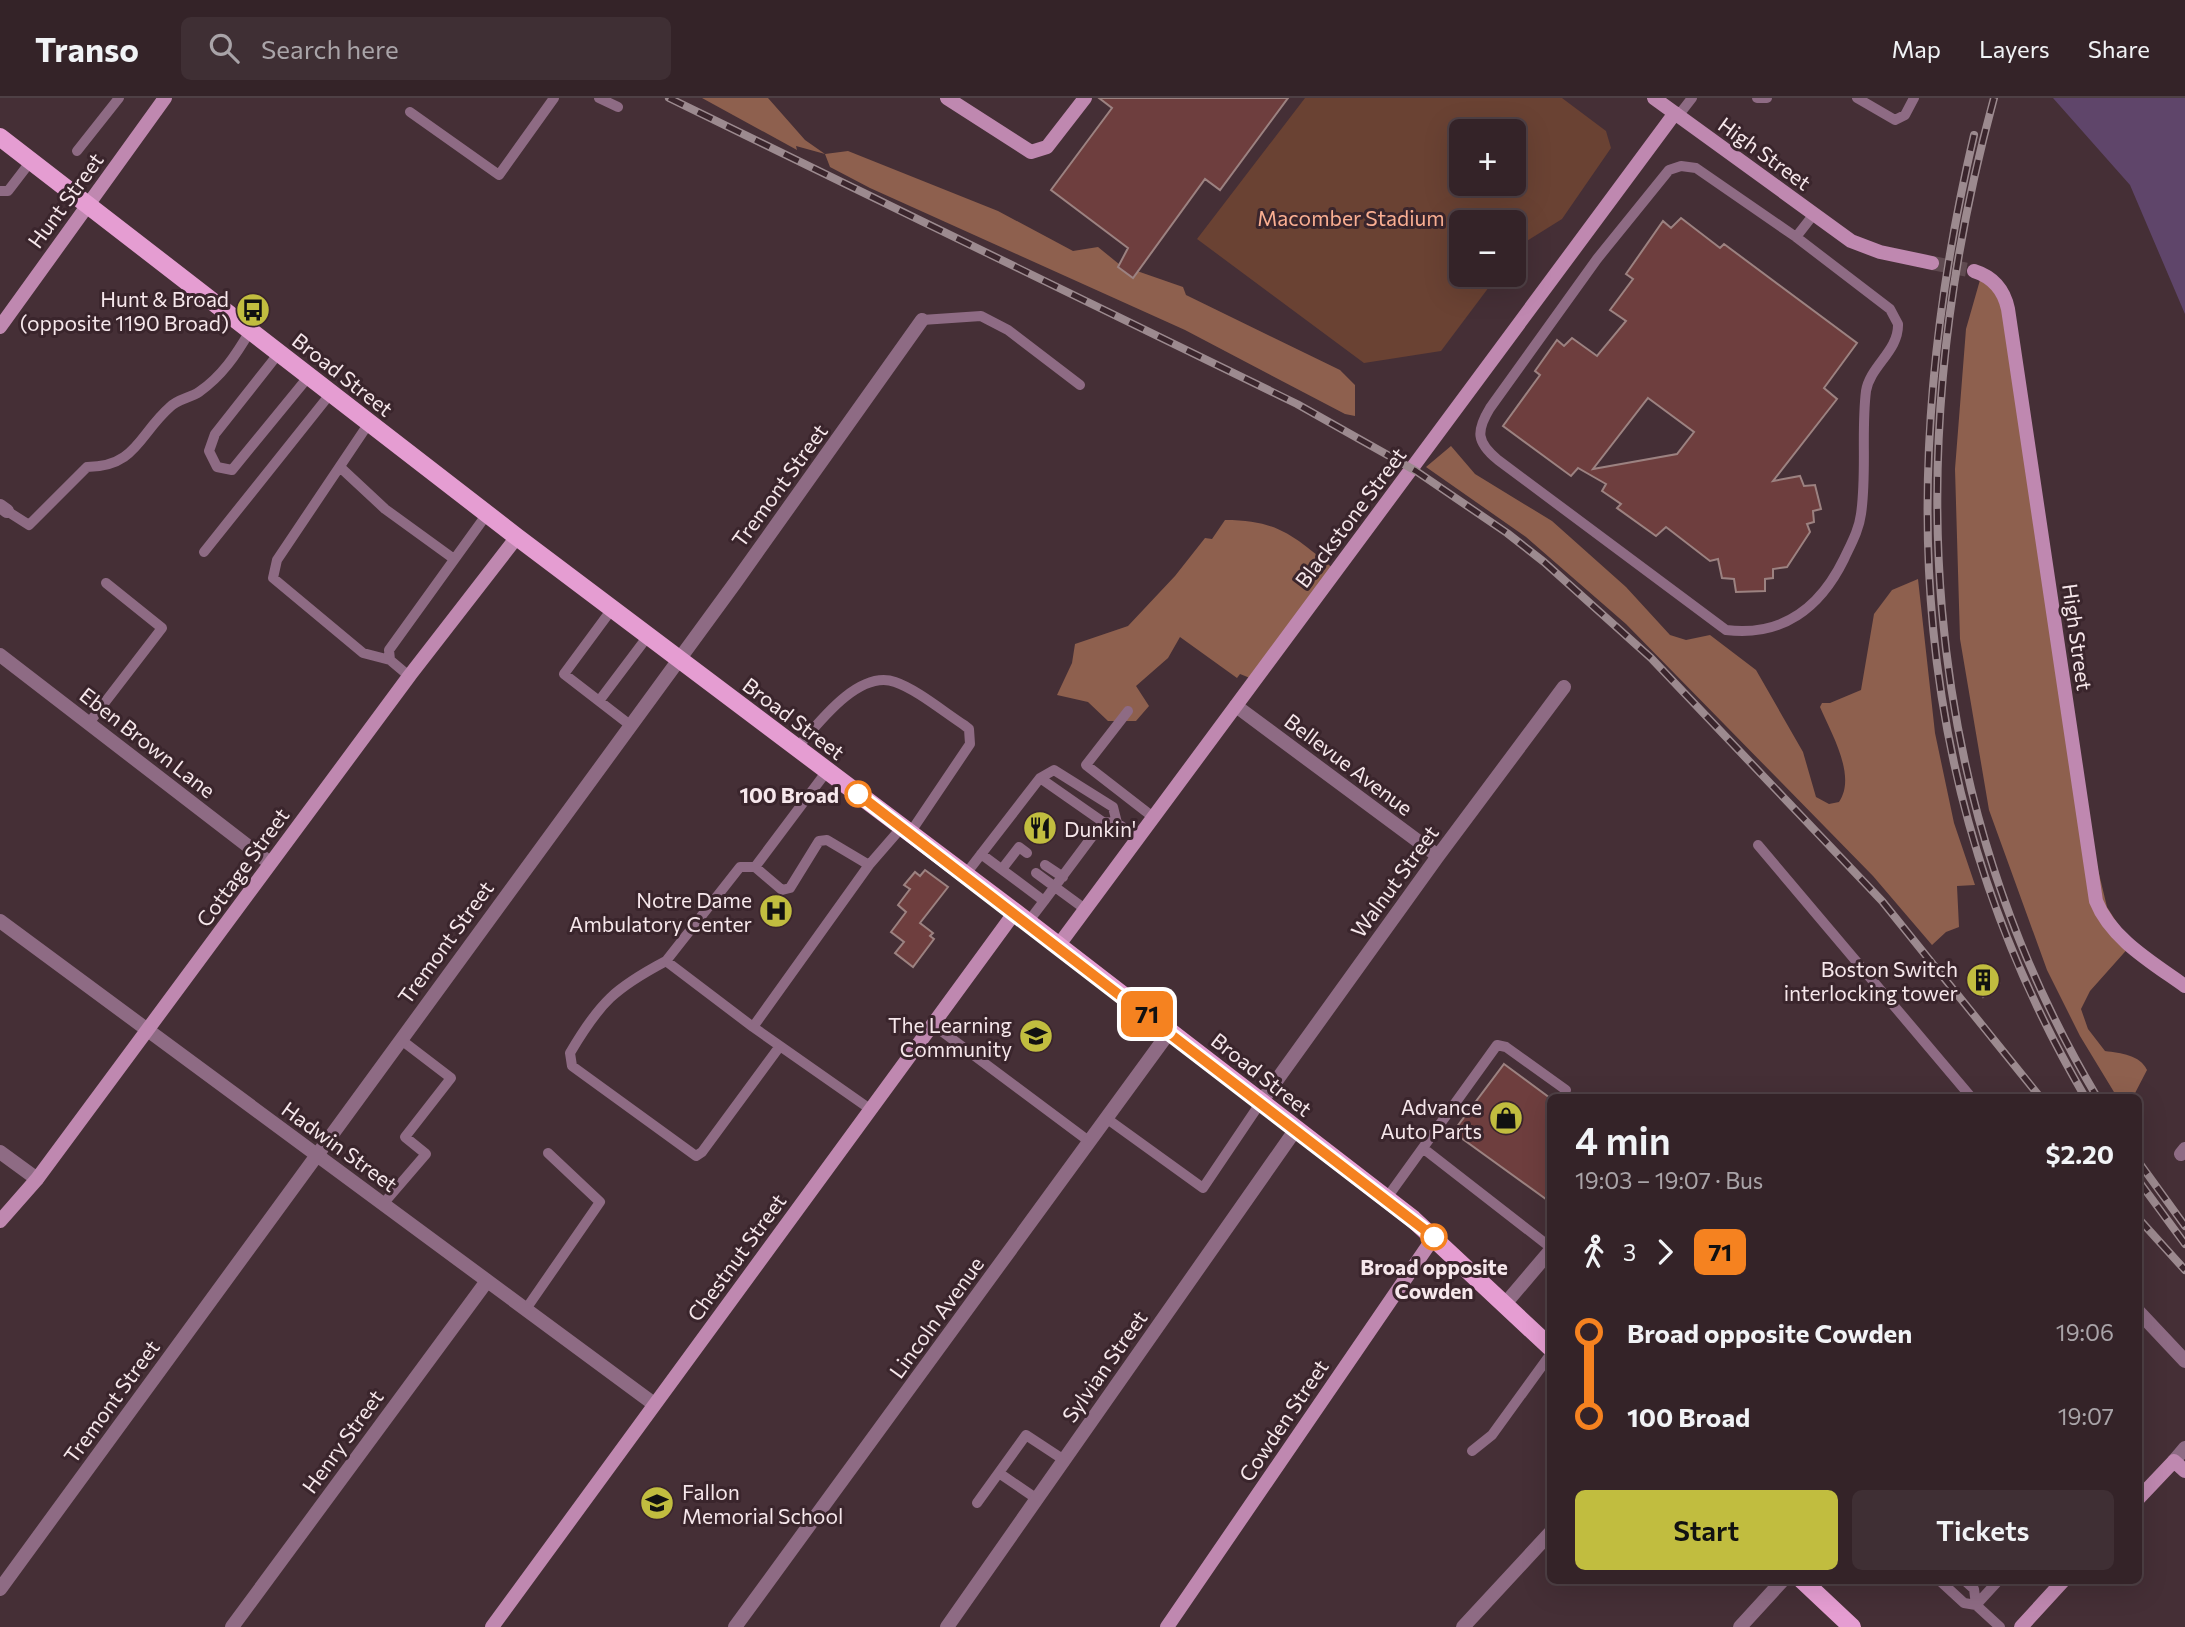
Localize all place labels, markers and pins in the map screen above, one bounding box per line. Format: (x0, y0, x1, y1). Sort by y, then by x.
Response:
place label: Hunt & Broad (opposite 1190 Broad) (20, 286, 229, 335)
bus stop icon: Hunt & Broad (opposite 1190 Broad) (234, 291, 272, 329)
marker: 100 Broad (845, 781, 871, 807)
place label: 100 Broad (739, 782, 839, 807)
restaurant icon: Dunkin' (1021, 809, 1059, 847)
place label: Dunkin' (1064, 816, 1136, 841)
place label: Notre Dame Ambulatory Center (569, 887, 752, 936)
hospital icon: Notre Dame Ambulatory Center (757, 892, 795, 930)
place label: Boston Switch interlocking tower (1784, 956, 1958, 1005)
building icon: Boston Switch interlocking tower (1964, 961, 2002, 999)
place label: The Learning Community (888, 1012, 1012, 1061)
school or university icon: The Learning Community (1017, 1017, 1055, 1055)
place label: Advance Auto Parts (1380, 1094, 1482, 1143)
shop icon: Advance Auto Parts (1487, 1099, 1525, 1137)
marker: Broad opposite Cowden (1421, 1224, 1447, 1250)
place label: Broad opposite Cowden (1360, 1254, 1508, 1303)
place label: Fallon Memorial School (682, 1479, 843, 1528)
school or university icon: Fallon Memorial School (638, 1484, 676, 1522)

